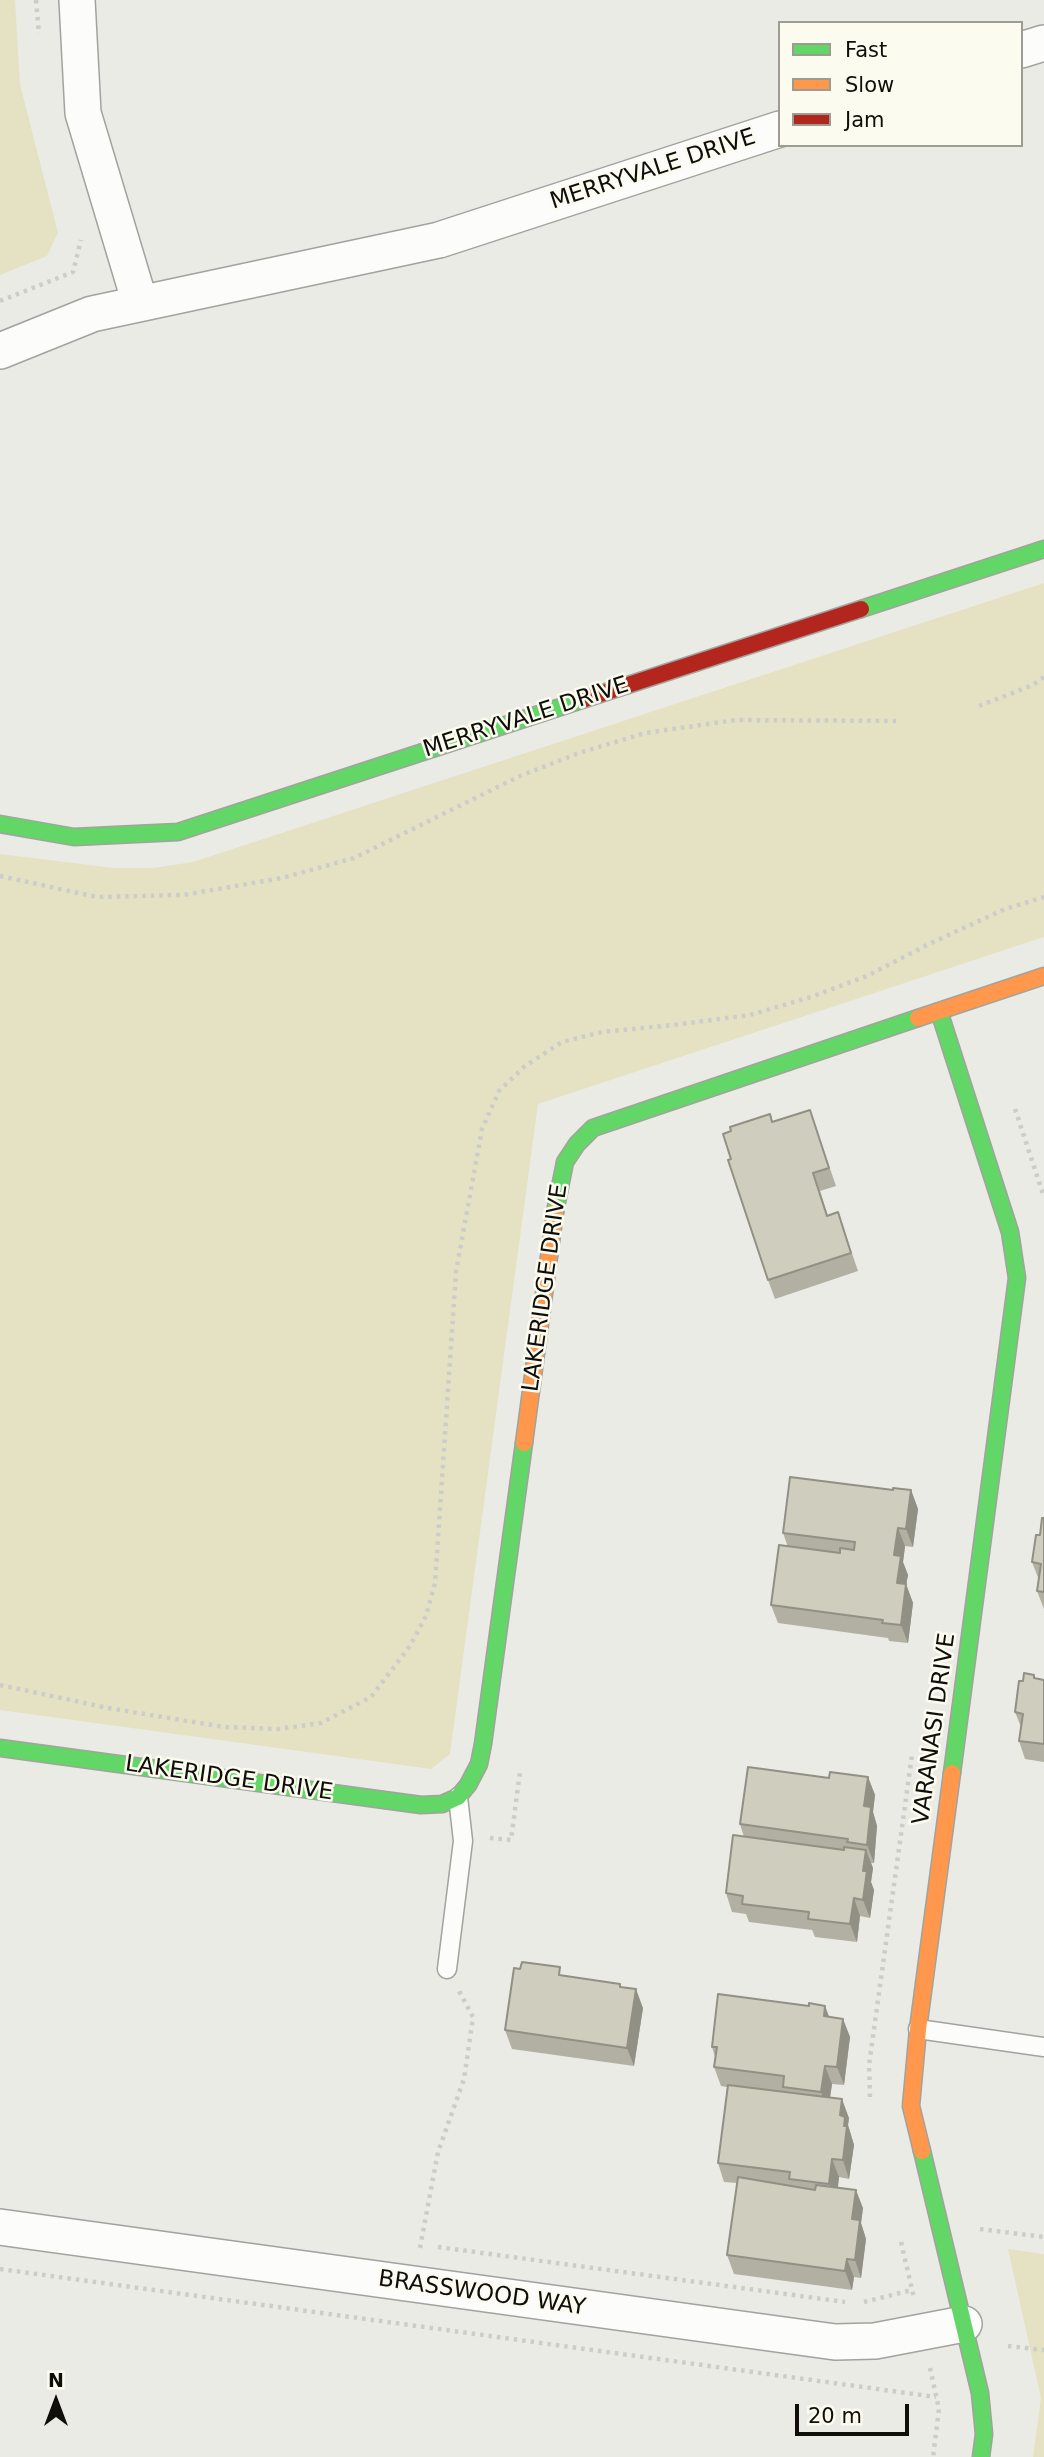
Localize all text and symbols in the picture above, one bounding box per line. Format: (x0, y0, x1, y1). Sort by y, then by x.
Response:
legend (778, 21, 1023, 147)
text: Fast (845, 38, 887, 62)
text: Slow (845, 73, 894, 97)
text: Jam (845, 108, 885, 132)
street label: MERRYVALE DRIVE (547, 124, 759, 216)
street label: MERRYVALE DRIVE (420, 672, 632, 764)
street label: LAKERIDGE DRIVE (518, 1182, 574, 1394)
street label: VARANASI DRIVE (908, 1631, 962, 1827)
street label: LAKERIDGE DRIVE (123, 1751, 335, 1807)
street label: BRASSWOOD WAY (376, 2266, 588, 2322)
north arrow (21, 2366, 91, 2436)
text: N (48, 2369, 64, 2391)
scale bar (799, 2390, 913, 2434)
text: 20 m (808, 2404, 862, 2428)

